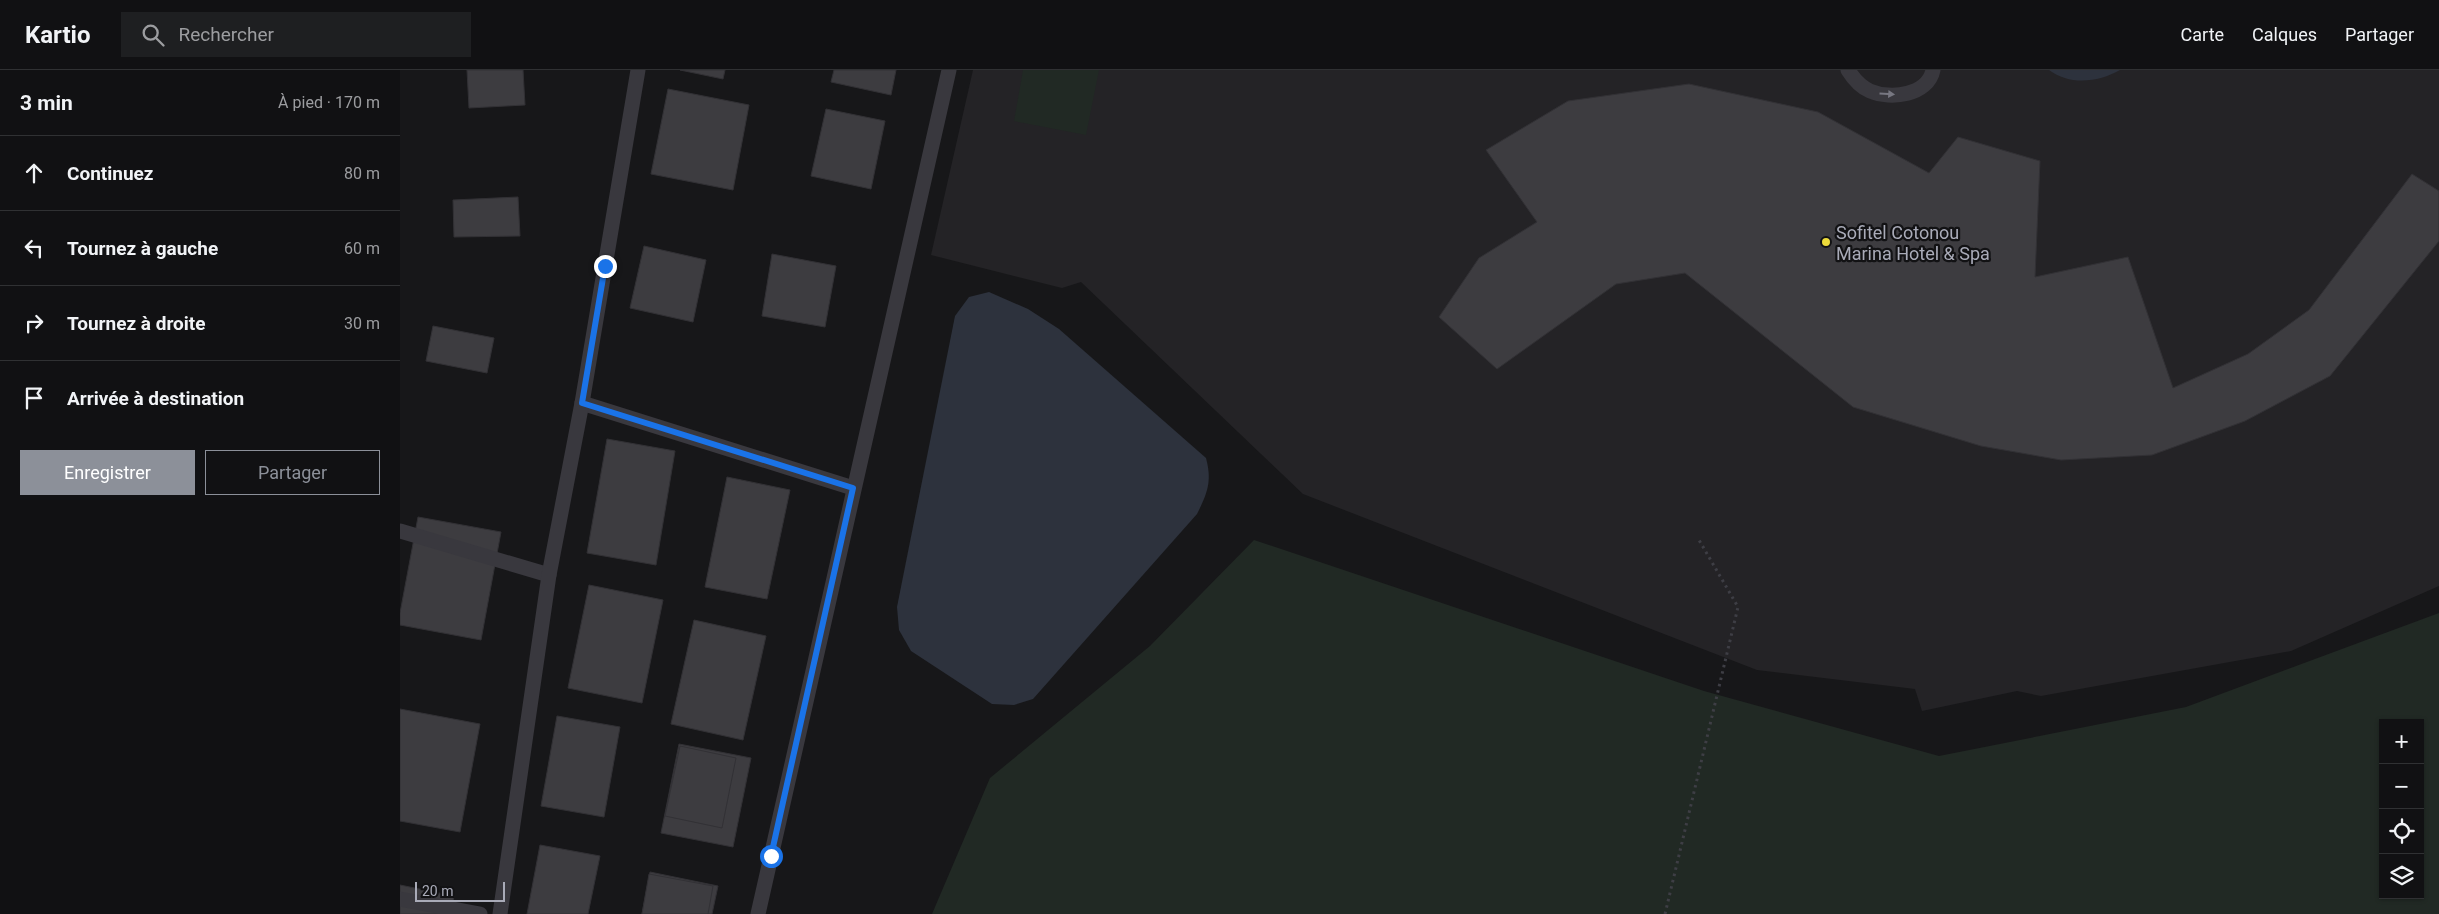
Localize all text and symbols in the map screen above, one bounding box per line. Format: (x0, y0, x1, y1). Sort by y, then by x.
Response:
search box (121, 12, 471, 57)
text: Kartio (25, 21, 91, 49)
icon: search (139, 21, 167, 49)
text: Rechercher (179, 23, 274, 46)
text: Carte (2181, 24, 2224, 45)
text: Calques (2252, 24, 2317, 45)
text: Partager (2345, 24, 2414, 45)
one-way arrow (1880, 90, 1896, 98)
text: 3 min (20, 91, 73, 115)
text: À pied · 170 m (278, 93, 380, 112)
icon: ahead (20, 159, 48, 187)
text: Continuez (67, 162, 153, 185)
text: 80 m (344, 164, 380, 183)
place label: Sofitel Cotonou Marina Hotel & Spa (1836, 222, 1990, 264)
icon: left (20, 234, 48, 262)
marker: Sofitel Cotonou Marina Hotel & Spa (1820, 236, 1832, 248)
text: Tournez à gauche (67, 237, 218, 260)
text: 60 m (344, 239, 380, 258)
route end (594, 255, 617, 278)
icon: right (20, 309, 48, 337)
text: Tournez à droite (67, 312, 206, 335)
text: 30 m (344, 314, 380, 333)
icon: arrive (20, 384, 48, 412)
text: Arrivée à destination (67, 387, 244, 410)
button: Enregistrer (20, 450, 195, 495)
button: Partager (205, 450, 380, 495)
map controls (2379, 719, 2424, 899)
button: + (2379, 719, 2424, 764)
button: − (2379, 764, 2424, 809)
button: locate (2379, 809, 2424, 854)
route start (760, 845, 783, 868)
button: layers (2379, 854, 2424, 899)
scale bar (415, 879, 505, 902)
text: 20 m (422, 883, 454, 899)

